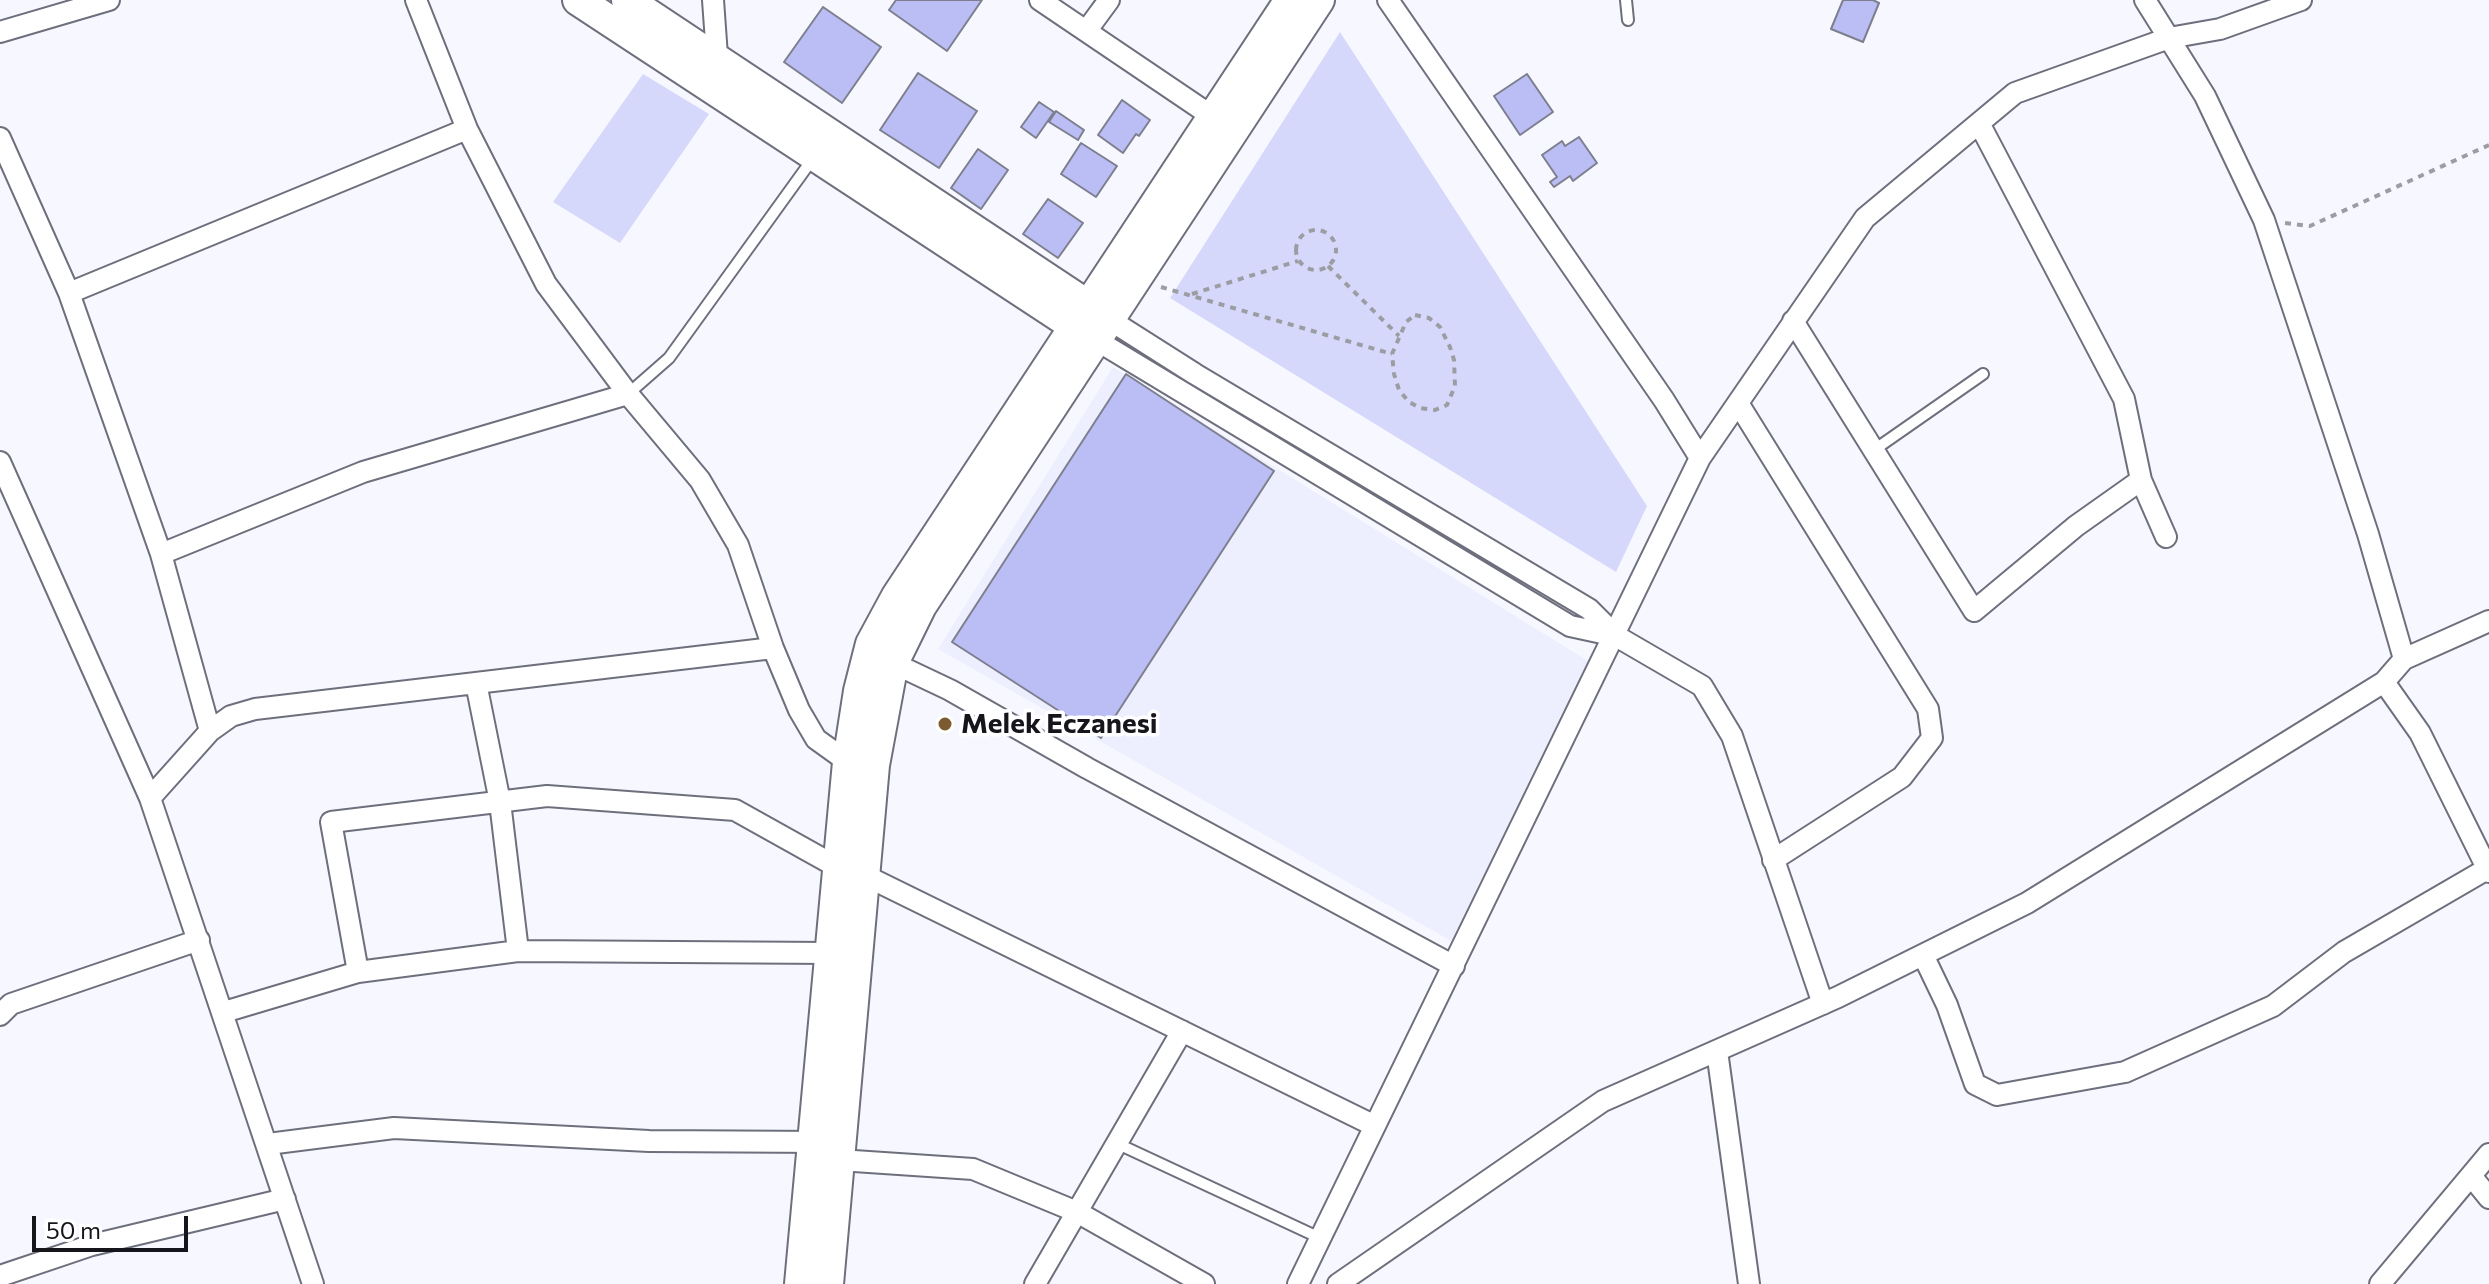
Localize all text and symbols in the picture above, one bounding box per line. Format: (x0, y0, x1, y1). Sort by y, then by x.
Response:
place label: Melek Eczanesi (961, 707, 1158, 741)
marker: Melek Eczanesi (936, 715, 954, 733)
scale bar (36, 1200, 192, 1250)
text: 50 m (46, 1215, 101, 1244)

